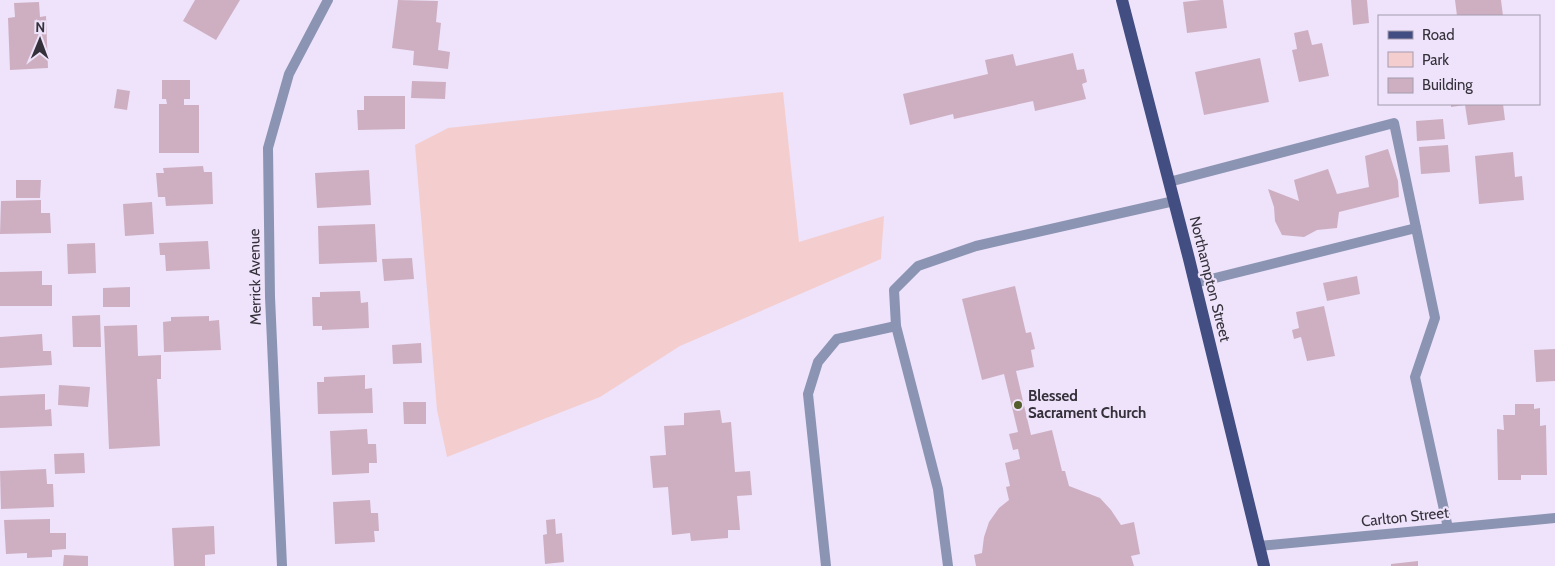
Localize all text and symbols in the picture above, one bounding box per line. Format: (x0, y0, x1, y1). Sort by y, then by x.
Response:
north arrow (15, 15, 65, 65)
legend (1378, 15, 1540, 105)
text: N (35, 18, 45, 36)
text: Road (1422, 26, 1455, 44)
text: Park (1422, 51, 1449, 69)
text: Building (1422, 76, 1473, 94)
street label: Northampton Street (1186, 214, 1234, 344)
street label: Merrick Avenue (245, 228, 265, 326)
place label: Blessed Sacrament Church (1028, 387, 1146, 422)
marker: Blessed Sacrament Church (1012, 399, 1024, 411)
street label: Carlton Street (1360, 503, 1450, 531)

